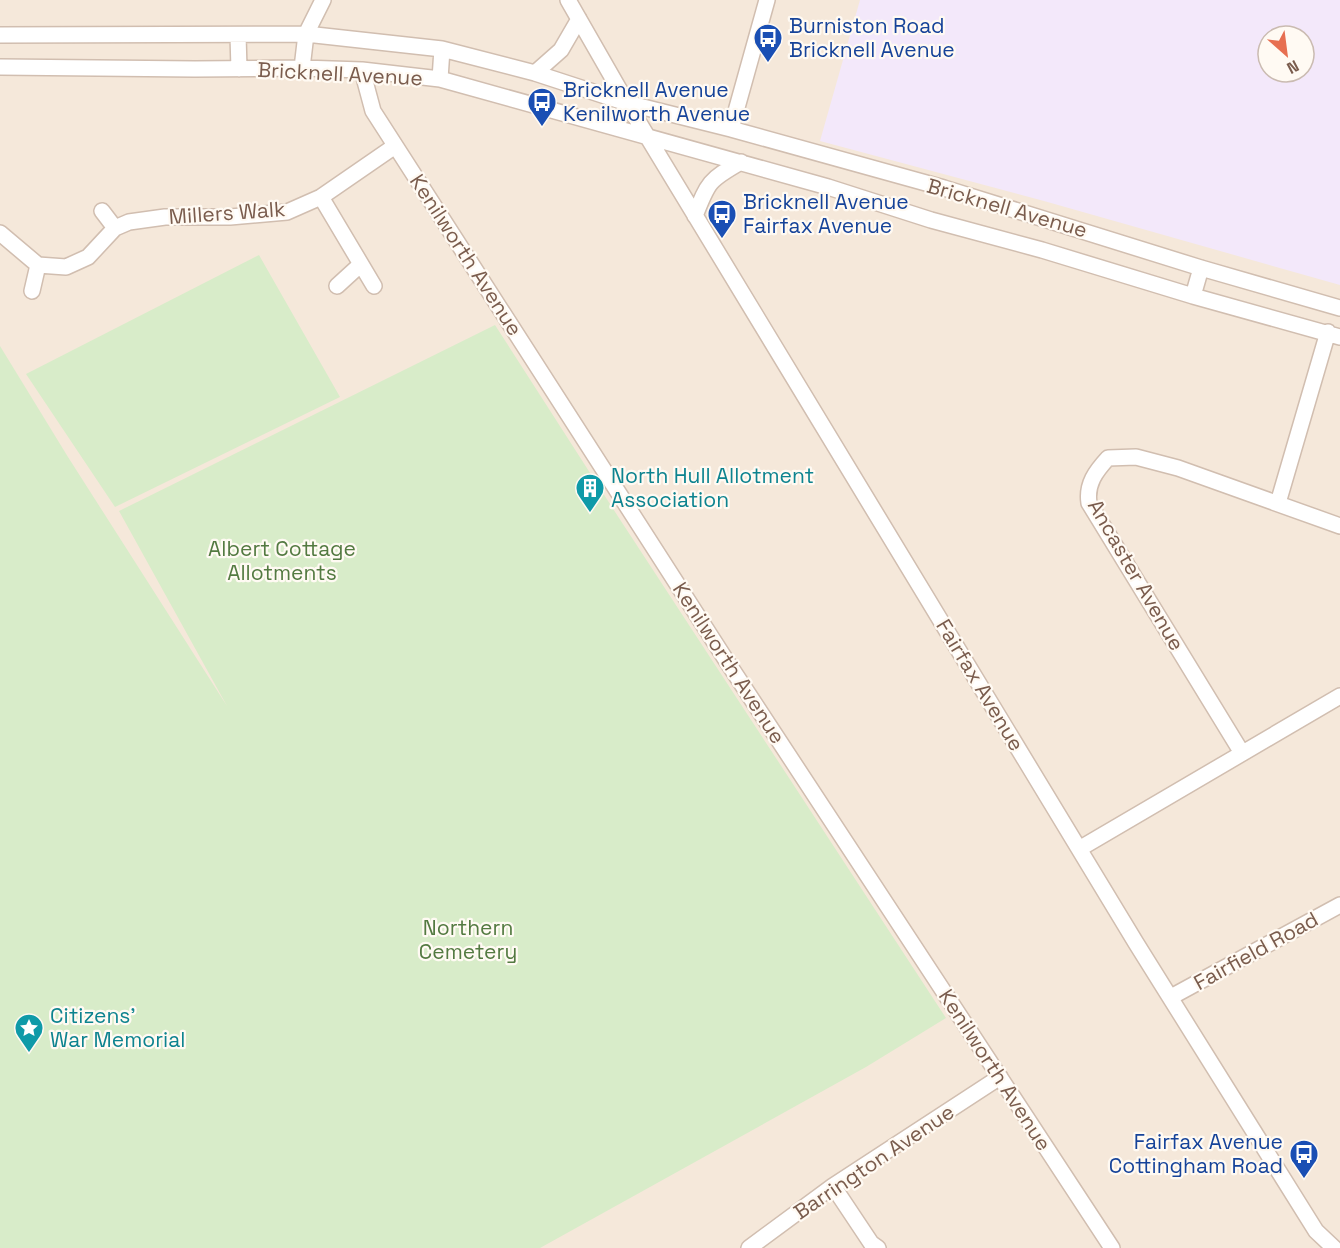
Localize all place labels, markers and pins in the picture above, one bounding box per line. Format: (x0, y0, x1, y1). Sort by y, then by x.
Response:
place label: Burniston Road Bricknell Avenue (789, 12, 955, 63)
bus stop icon: Burniston Road Bricknell Avenue (752, 22, 784, 64)
place label: Bricknell Avenue Kenilworth Avenue (563, 76, 750, 127)
bus stop icon: Bricknell Avenue Kenilworth Avenue (526, 86, 558, 128)
place label: Bricknell Avenue Fairfax Avenue (743, 188, 909, 239)
bus stop icon: Bricknell Avenue Fairfax Avenue (706, 198, 738, 240)
place label: North Hull Allotment Association (611, 462, 814, 513)
building icon: North Hull Allotment Association (574, 472, 606, 514)
place label: Citizens' War Memorial (50, 1002, 185, 1053)
place icon: Citizens' War Memorial (13, 1012, 45, 1054)
place label: Fairfax Avenue Cottingham Road (1109, 1128, 1283, 1179)
bus stop icon: Fairfax Avenue Cottingham Road (1288, 1138, 1320, 1180)

